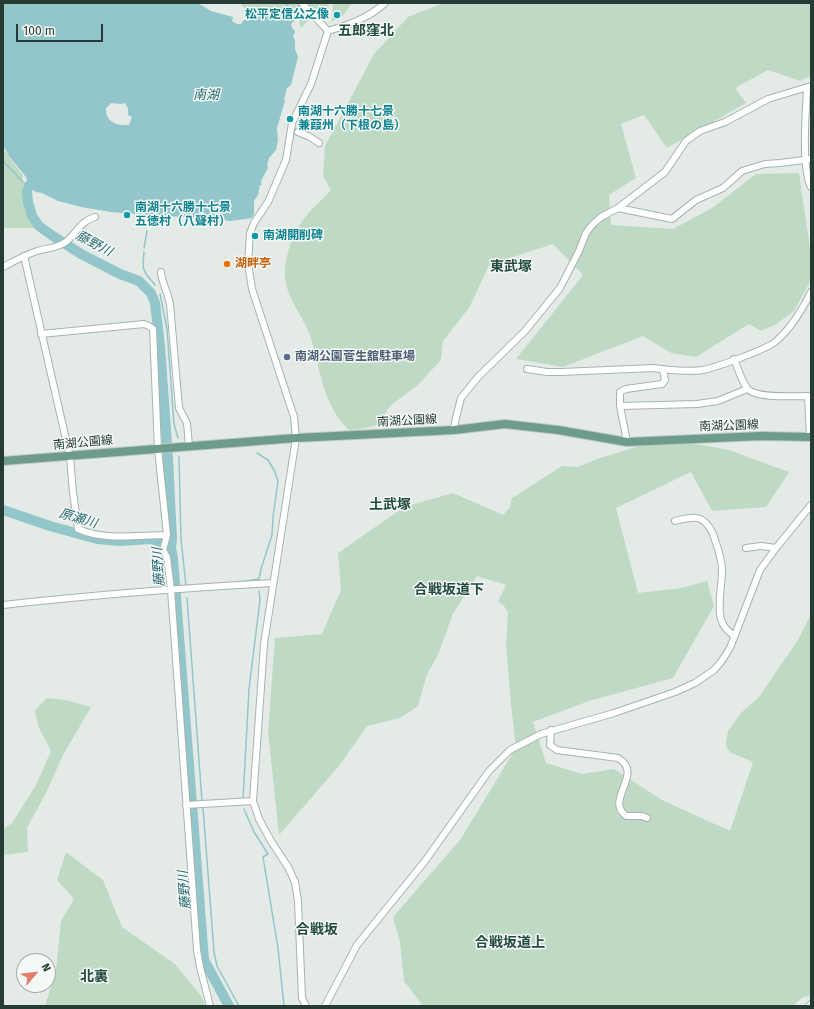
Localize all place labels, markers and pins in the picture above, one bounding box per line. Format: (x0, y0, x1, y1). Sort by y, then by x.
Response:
place label: 松平定信公之像 (245, 8, 329, 22)
marker: 松平定信公之像 (332, 10, 342, 20)
place label: 南湖十六勝十七景 兼葭州（下根の島） (298, 105, 406, 133)
marker: 南湖十六勝十七景 兼葭州（下根の島） (285, 114, 295, 124)
place label: 南湖十六勝十七景 五徳村（八聲村） (135, 201, 231, 229)
marker: 南湖十六勝十七景 五徳村（八聲村） (122, 210, 132, 220)
place label: 南湖開削碑 (263, 229, 323, 243)
marker: 南湖開削碑 (250, 231, 260, 241)
place label: 湖畔亭 (235, 257, 271, 271)
marker: 湖畔亭 (222, 259, 232, 269)
place label: 南湖公園菅生舘駐車場 (295, 350, 415, 364)
marker: 南湖公園菅生舘駐車場 (282, 352, 292, 362)

